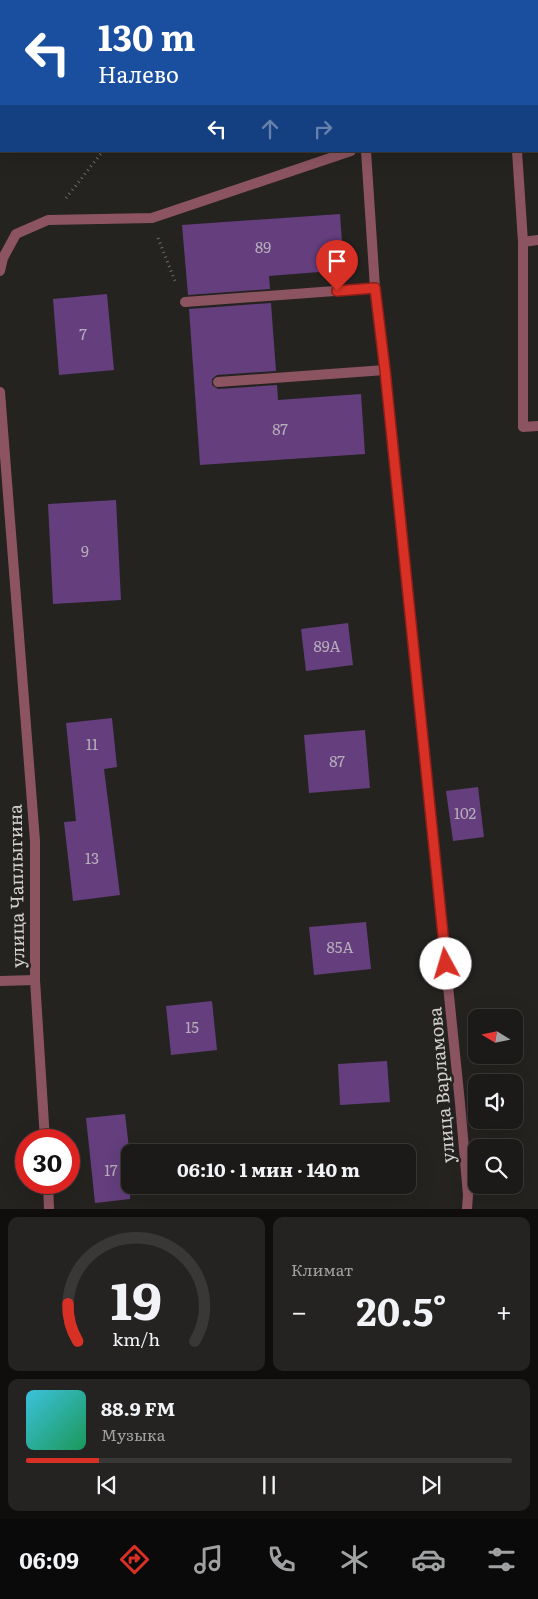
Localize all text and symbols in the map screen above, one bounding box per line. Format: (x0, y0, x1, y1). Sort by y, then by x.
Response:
text: 130 m (98, 10, 195, 62)
icon: left (15, 20, 80, 85)
text: Налево (98, 57, 179, 90)
icon: left (203, 115, 231, 143)
icon: ahead (256, 115, 284, 143)
icon: right (309, 115, 337, 143)
house number: 89 (255, 235, 271, 258)
pin (316, 240, 358, 291)
icon: arrive (323, 247, 351, 275)
house number: 7 (79, 322, 87, 345)
house number: 87 (272, 417, 288, 440)
house number: 9 (81, 539, 89, 562)
house number: 89А (313, 634, 341, 657)
house number: 11 (86, 732, 98, 755)
house number: 87 (329, 749, 345, 772)
house number: 102 (454, 801, 477, 824)
street label: улица Чаплыгина (1, 804, 30, 968)
house number: 13 (85, 846, 99, 869)
house number: 85А (327, 935, 353, 958)
position arrow (419, 937, 471, 989)
street label: улица Варламова (420, 1006, 461, 1164)
north arrow (468, 1009, 522, 1064)
map controls (468, 1009, 523, 1194)
house number: 15 (185, 1015, 199, 1038)
button: sound (468, 1074, 523, 1129)
speed limit sign: 30 (15, 1129, 80, 1194)
button: search (468, 1139, 523, 1194)
text: 06:10 · 1 мин · 140 m (177, 1155, 360, 1183)
house number: 17 (104, 1158, 118, 1181)
text: Климат (291, 1257, 353, 1281)
text: 19 (111, 1259, 162, 1336)
text: 20.5° (356, 1281, 447, 1338)
text: − (291, 1289, 307, 1331)
text: + (496, 1289, 512, 1331)
text: km/h (113, 1325, 160, 1352)
text: 88.9 FM (101, 1394, 175, 1422)
text: Музыка (101, 1422, 165, 1446)
icon: previous (93, 1471, 121, 1499)
icon: pause (255, 1471, 283, 1499)
icon: next (417, 1471, 445, 1499)
icon: directions (117, 1542, 152, 1577)
icon: music (191, 1542, 226, 1577)
icon: phone (264, 1542, 299, 1577)
icon: climate (337, 1542, 372, 1577)
icon: car (411, 1542, 446, 1577)
icon: filters (484, 1542, 519, 1577)
text: 06:09 (19, 1543, 79, 1576)

